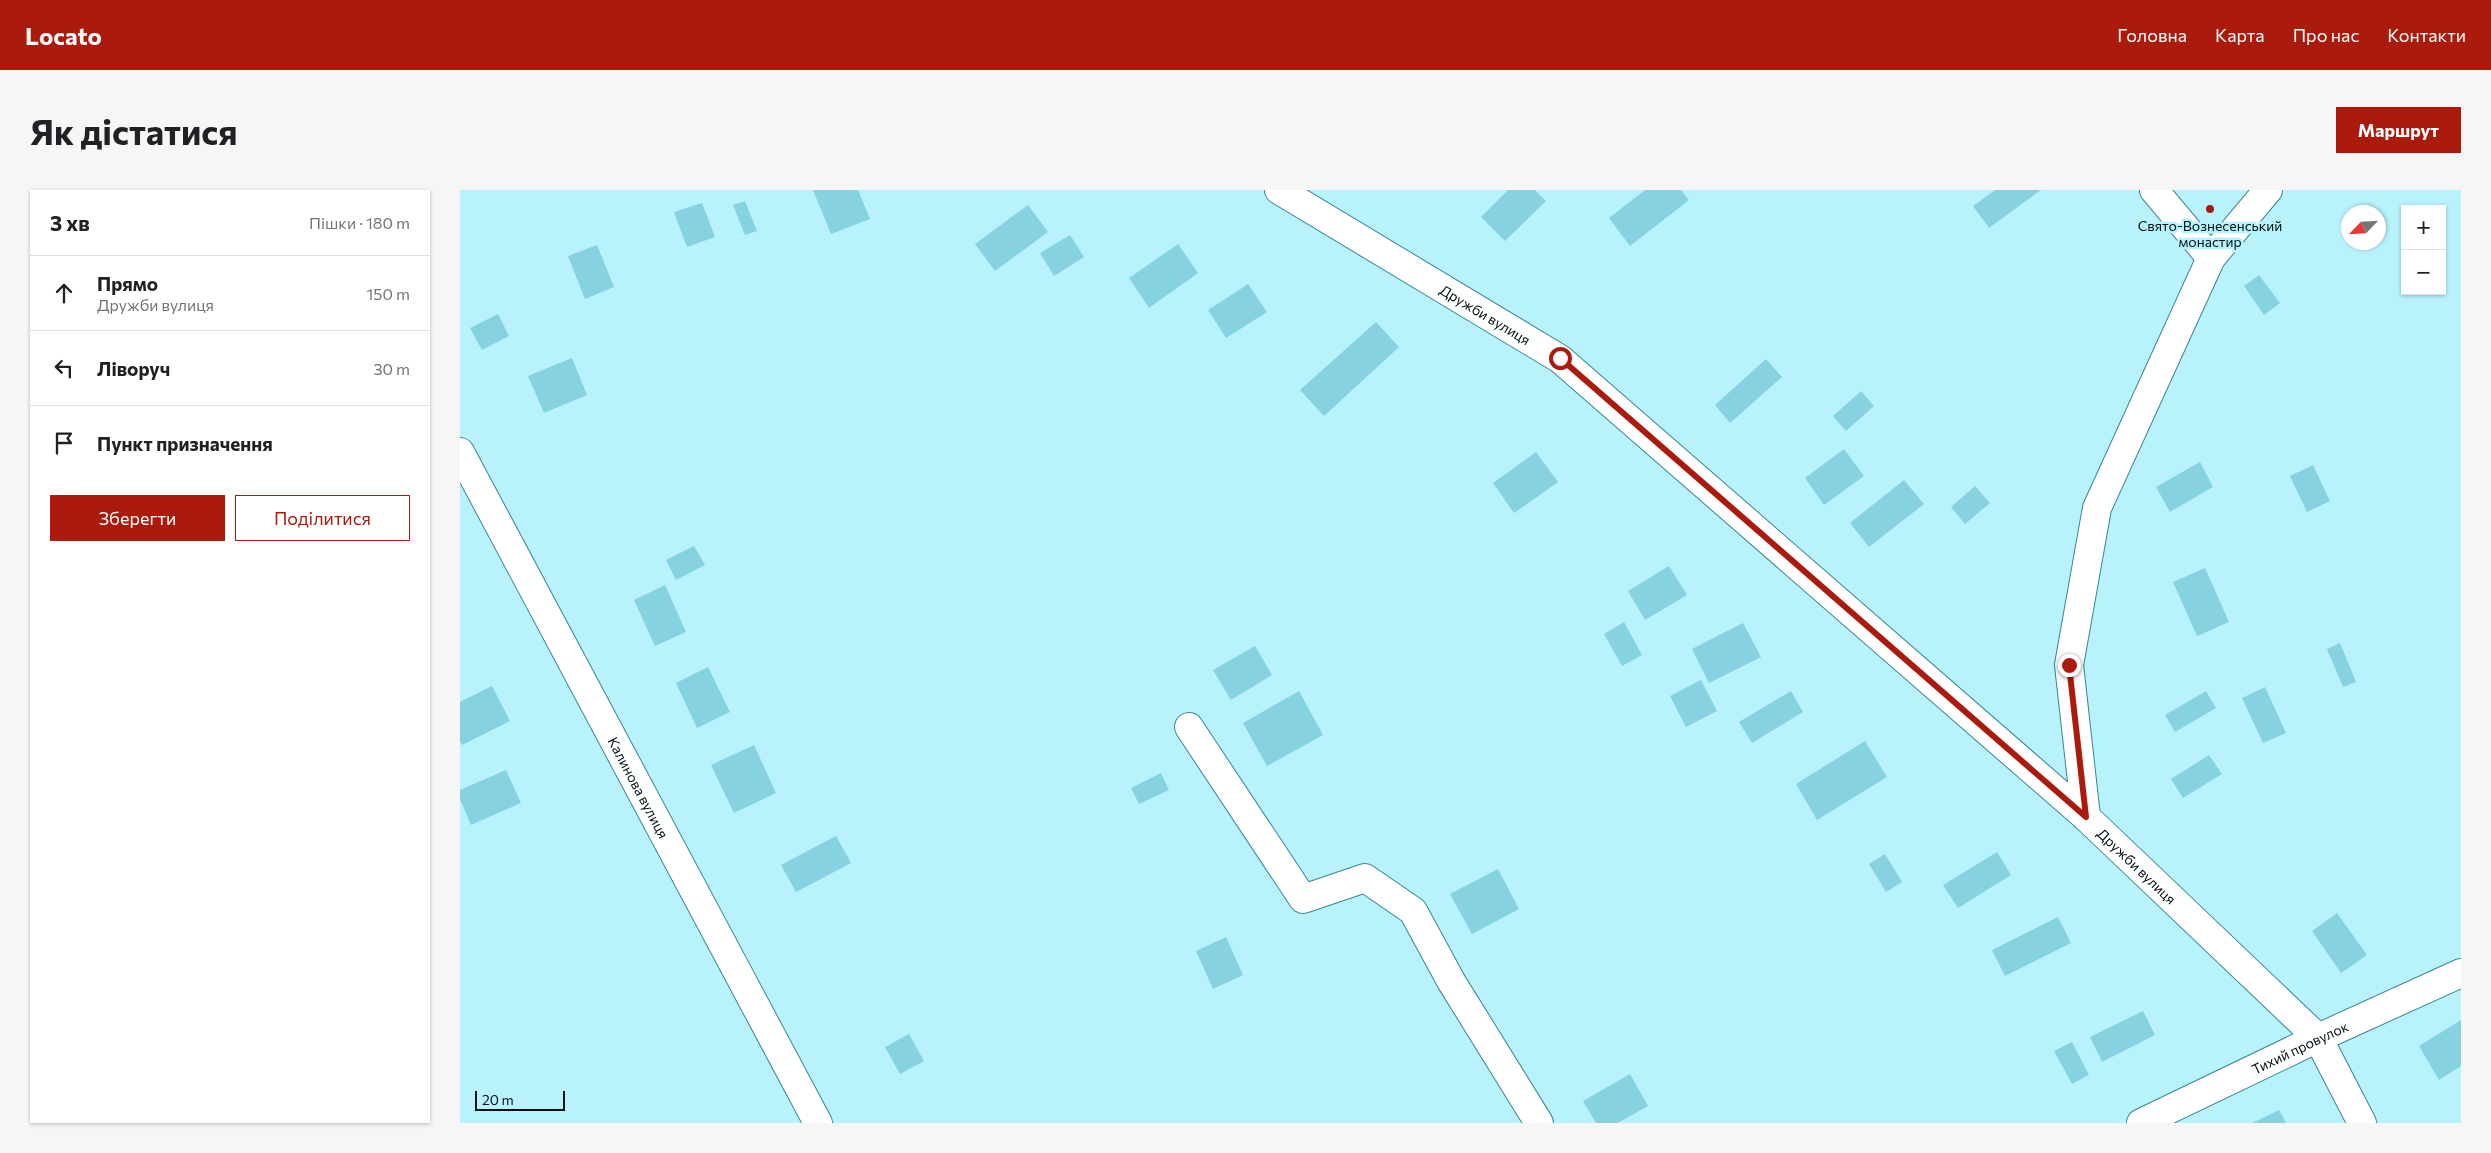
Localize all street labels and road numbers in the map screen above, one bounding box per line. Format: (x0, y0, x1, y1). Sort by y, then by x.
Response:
street label: Дружби вулиця (1437, 281, 1534, 348)
street label: Калинова вулиця (605, 734, 673, 841)
street label: Дружби вулиця (2094, 824, 2180, 907)
street label: Тихий провулок (2249, 1017, 2351, 1077)

